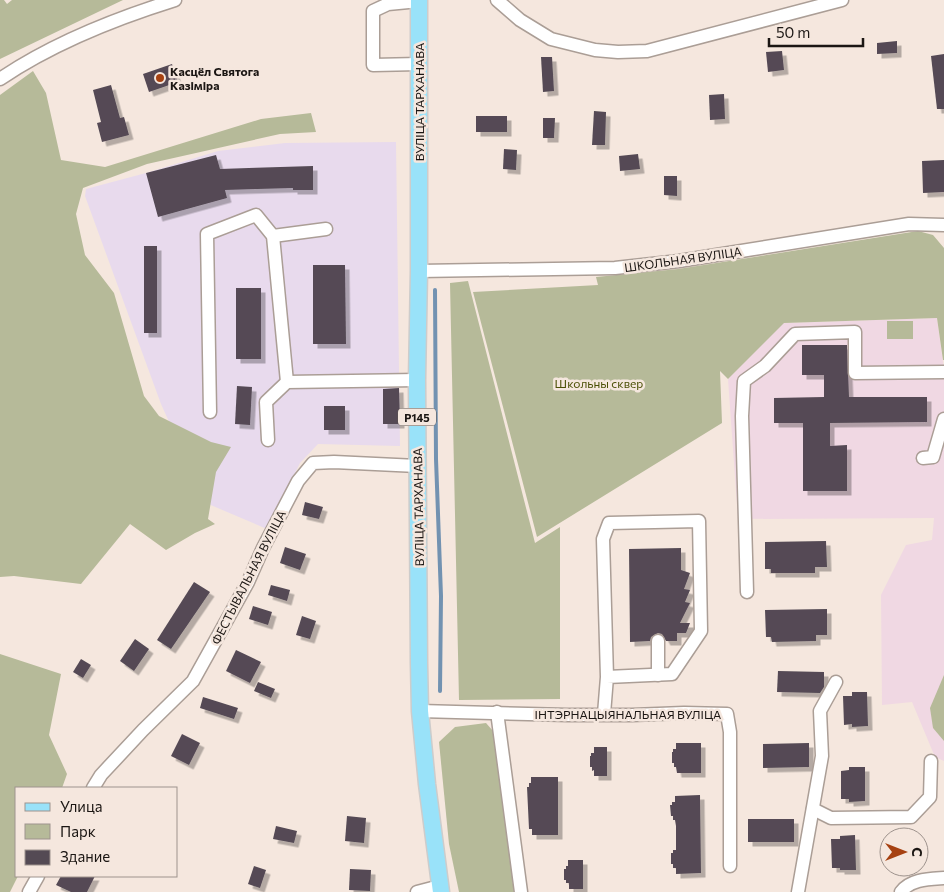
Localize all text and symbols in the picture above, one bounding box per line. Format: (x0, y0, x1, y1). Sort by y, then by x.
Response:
scale bar (769, 15, 863, 47)
text: 50 m (776, 23, 810, 41)
street label: ВУЛІЦА ТАРХАНАВА (412, 43, 426, 161)
place label: Касцёл Святога Казіміра (170, 64, 259, 92)
marker: Касцёл Святога Казіміра (154, 72, 166, 84)
street label: ШКОЛЬНАЯ ВУЛІЦА (623, 244, 743, 274)
park label: Школьны сквер (555, 376, 643, 390)
road number: Р145 (398, 408, 436, 426)
street label: ВУЛІЦА ТАРХАНАВА (410, 448, 426, 566)
street label: ФЕСТЫВАЛЬНАЯ ВУЛІЦА (208, 508, 288, 646)
street label: ІНТЭРНАЦЫЯНАЛЬНАЯ ВУЛІЦА (535, 707, 721, 721)
legend (15, 787, 178, 877)
text: Улица (60, 797, 102, 815)
text: Парк (60, 822, 96, 840)
north arrow (879, 827, 929, 877)
text: Здание (60, 847, 110, 865)
text: С (909, 847, 926, 857)

